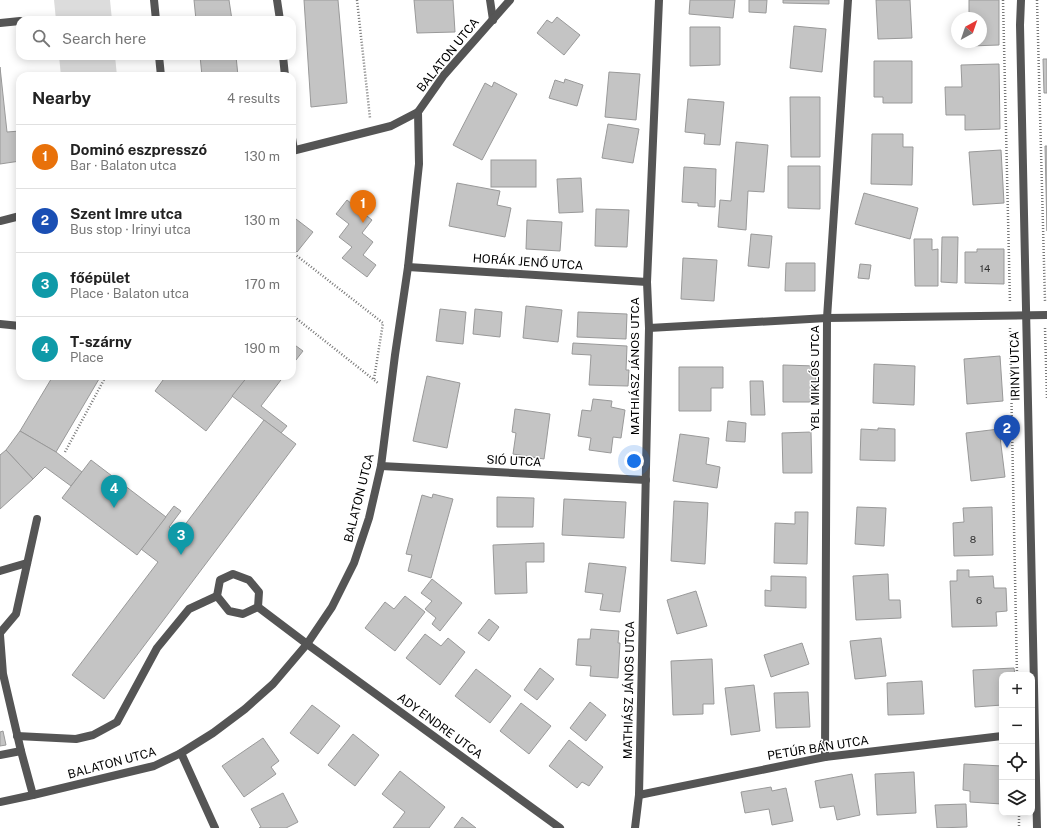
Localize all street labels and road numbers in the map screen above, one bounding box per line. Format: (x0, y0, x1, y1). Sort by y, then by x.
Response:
street label: BALATON UTCA (414, 15, 482, 95)
street label: HORÁK JENŐ UTCA (472, 251, 584, 273)
street label: MATHIÁSZ JÁNOS UTCA (628, 296, 642, 435)
street label: YBL MIKLÓS UTCA (808, 325, 822, 431)
street label: IRINYI UTCA (1007, 331, 1023, 401)
street label: BALATON UTCA (341, 452, 377, 544)
street label: SIÓ UTCA (486, 453, 542, 469)
street label: MATHIÁSZ JÁNOS UTCA (621, 620, 637, 759)
street label: ADY ENDRE UTCA (395, 690, 486, 762)
street label: PETÚR BÁN UTCA (766, 733, 870, 763)
street label: BALATON UTCA (66, 744, 158, 782)

